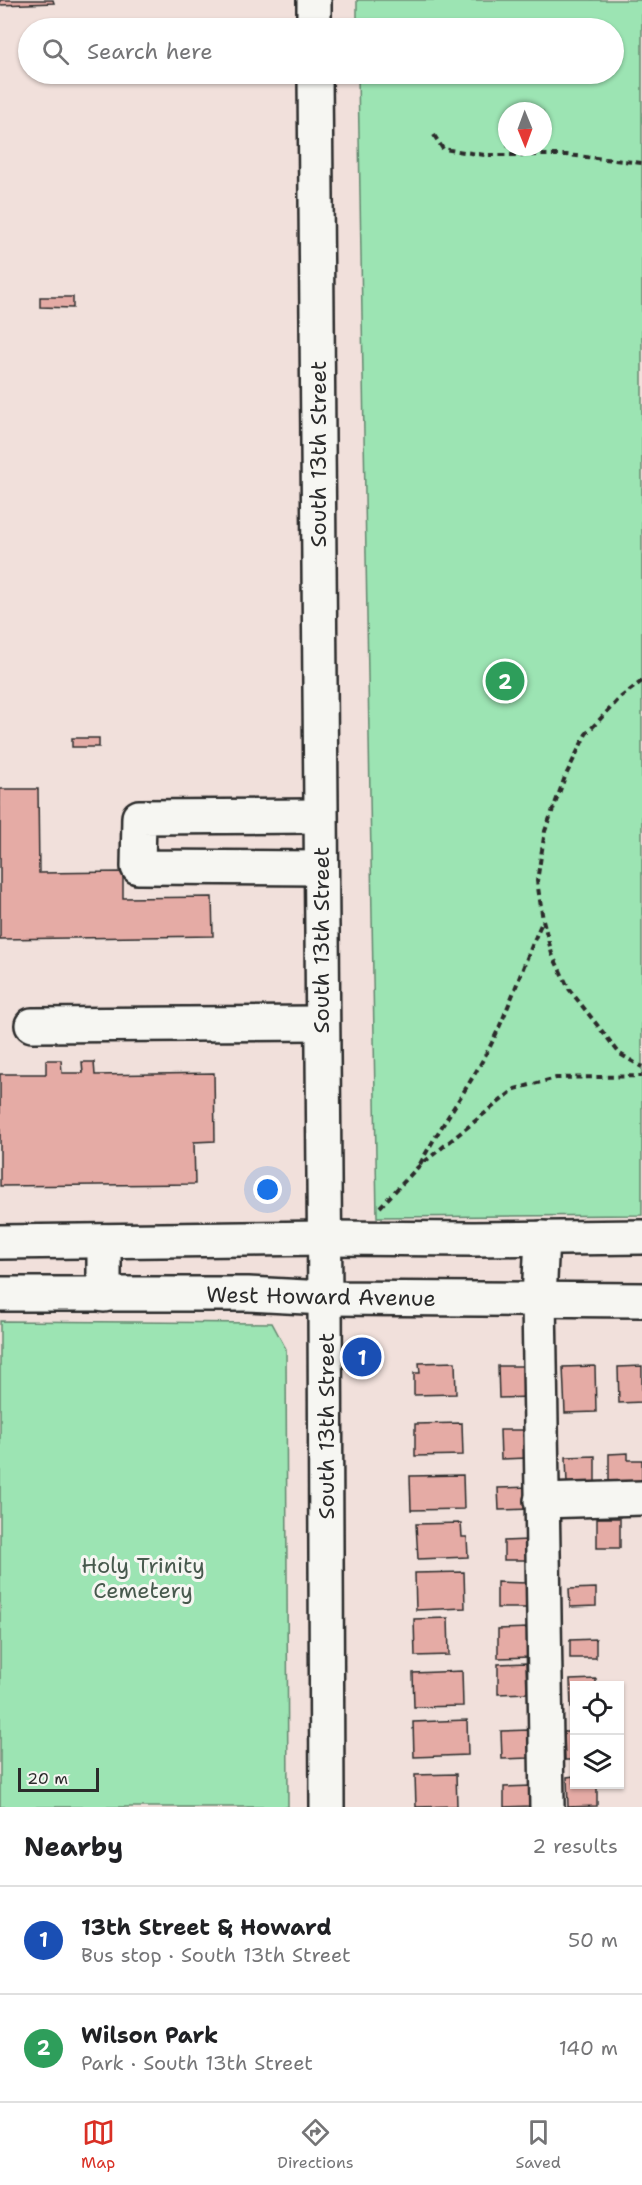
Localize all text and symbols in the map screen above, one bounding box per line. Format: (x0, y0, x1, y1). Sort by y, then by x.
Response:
search box (18, 18, 624, 84)
icon: search (39, 35, 72, 68)
text: Search here (87, 37, 213, 66)
north arrow (498, 102, 552, 156)
street label: South 13th Street (304, 361, 333, 547)
pin: 2 (486, 658, 524, 704)
street label: South 13th Street (307, 847, 336, 1033)
your location (253, 1175, 282, 1204)
street label: West Howard Avenue (206, 1280, 436, 1313)
street label: South 13th Street (312, 1333, 341, 1519)
pin: 1 (342, 1334, 382, 1380)
park label: Holy Trinity Cemetery (81, 1551, 205, 1605)
map controls (570, 1681, 624, 1789)
button: locate (570, 1681, 624, 1735)
button: layers (570, 1735, 624, 1789)
scale bar (18, 1765, 99, 1792)
text: 20 m (27, 1768, 68, 1789)
text: Nearby (24, 1829, 123, 1864)
text: 2 results (532, 1833, 618, 1859)
text: 13th Street & Howard (81, 1913, 332, 1942)
text: 1 (39, 1927, 48, 1953)
text: 50 m (568, 1927, 618, 1953)
text: Bus stop · South 13th Street (81, 1942, 351, 1968)
text: Wilson Park (81, 2021, 218, 2050)
text: 2 (37, 2035, 51, 2061)
text: 140 m (559, 2035, 618, 2061)
text: Park · South 13th Street (81, 2050, 313, 2076)
tab: Map (81, 2116, 115, 2173)
tab: Directions (277, 2116, 354, 2173)
tab: Saved (516, 2116, 561, 2173)

